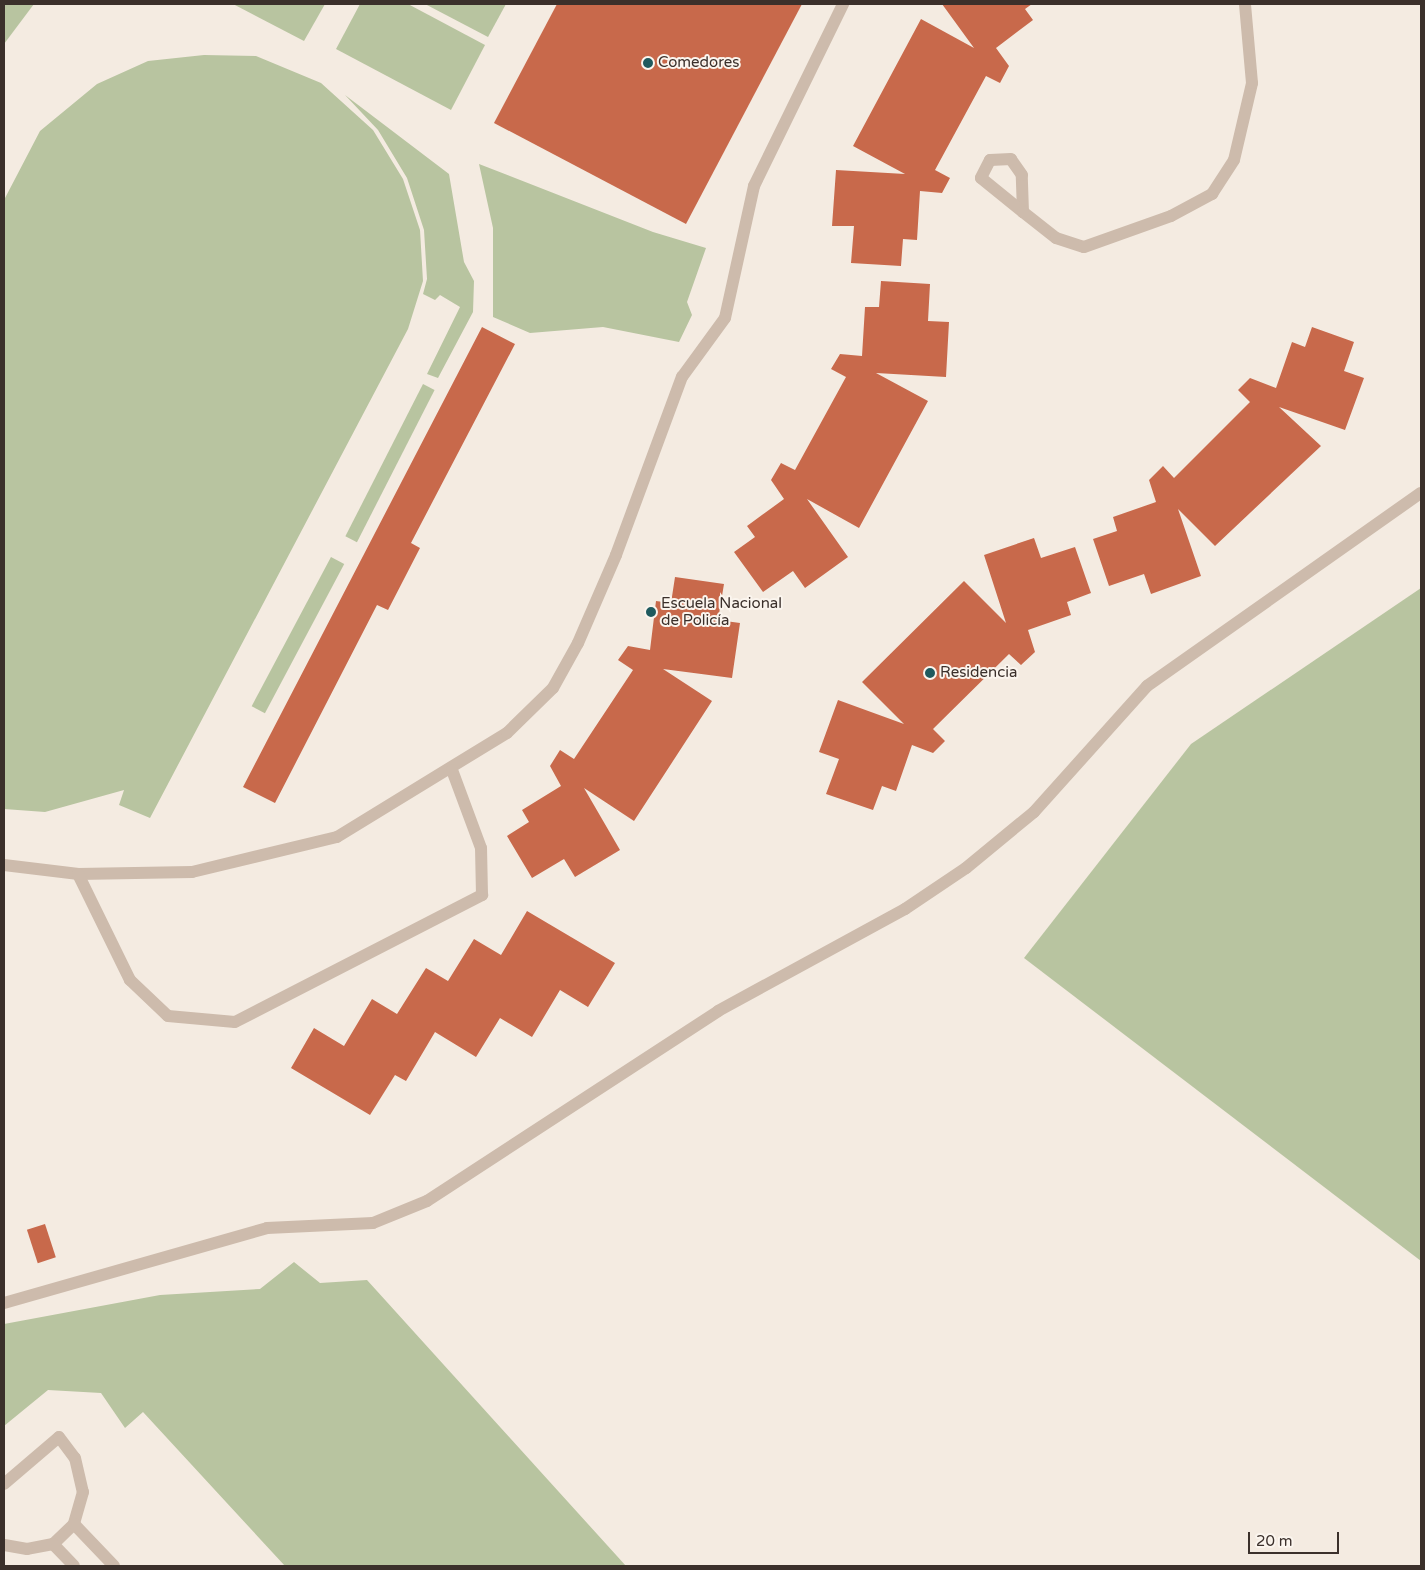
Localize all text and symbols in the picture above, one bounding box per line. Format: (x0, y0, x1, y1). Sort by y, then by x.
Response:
place label: Comedores (658, 54, 739, 72)
marker: Comedores (642, 57, 654, 69)
place label: Escuela Nacional de Policía (661, 594, 782, 629)
marker: Escuela Nacional de Policía (645, 606, 657, 618)
place label: Residencia (940, 664, 1017, 682)
marker: Residencia (924, 667, 936, 679)
scale bar (1250, 1522, 1341, 1554)
text: 20 m (1256, 1532, 1293, 1550)

